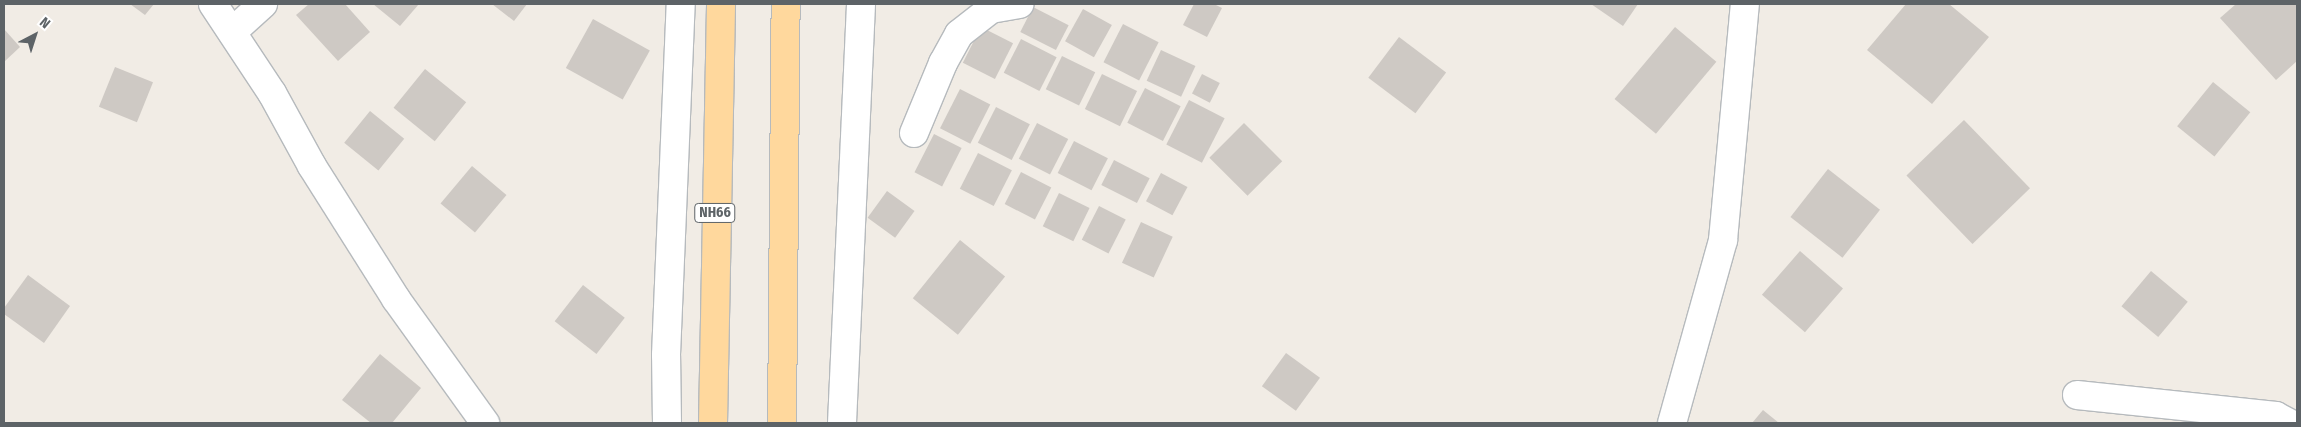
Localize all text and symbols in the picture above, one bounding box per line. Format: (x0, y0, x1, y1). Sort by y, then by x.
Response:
north arrow (10, 10, 60, 60)
text: N (36, 14, 54, 32)
road number: NH66 (694, 202, 736, 224)

